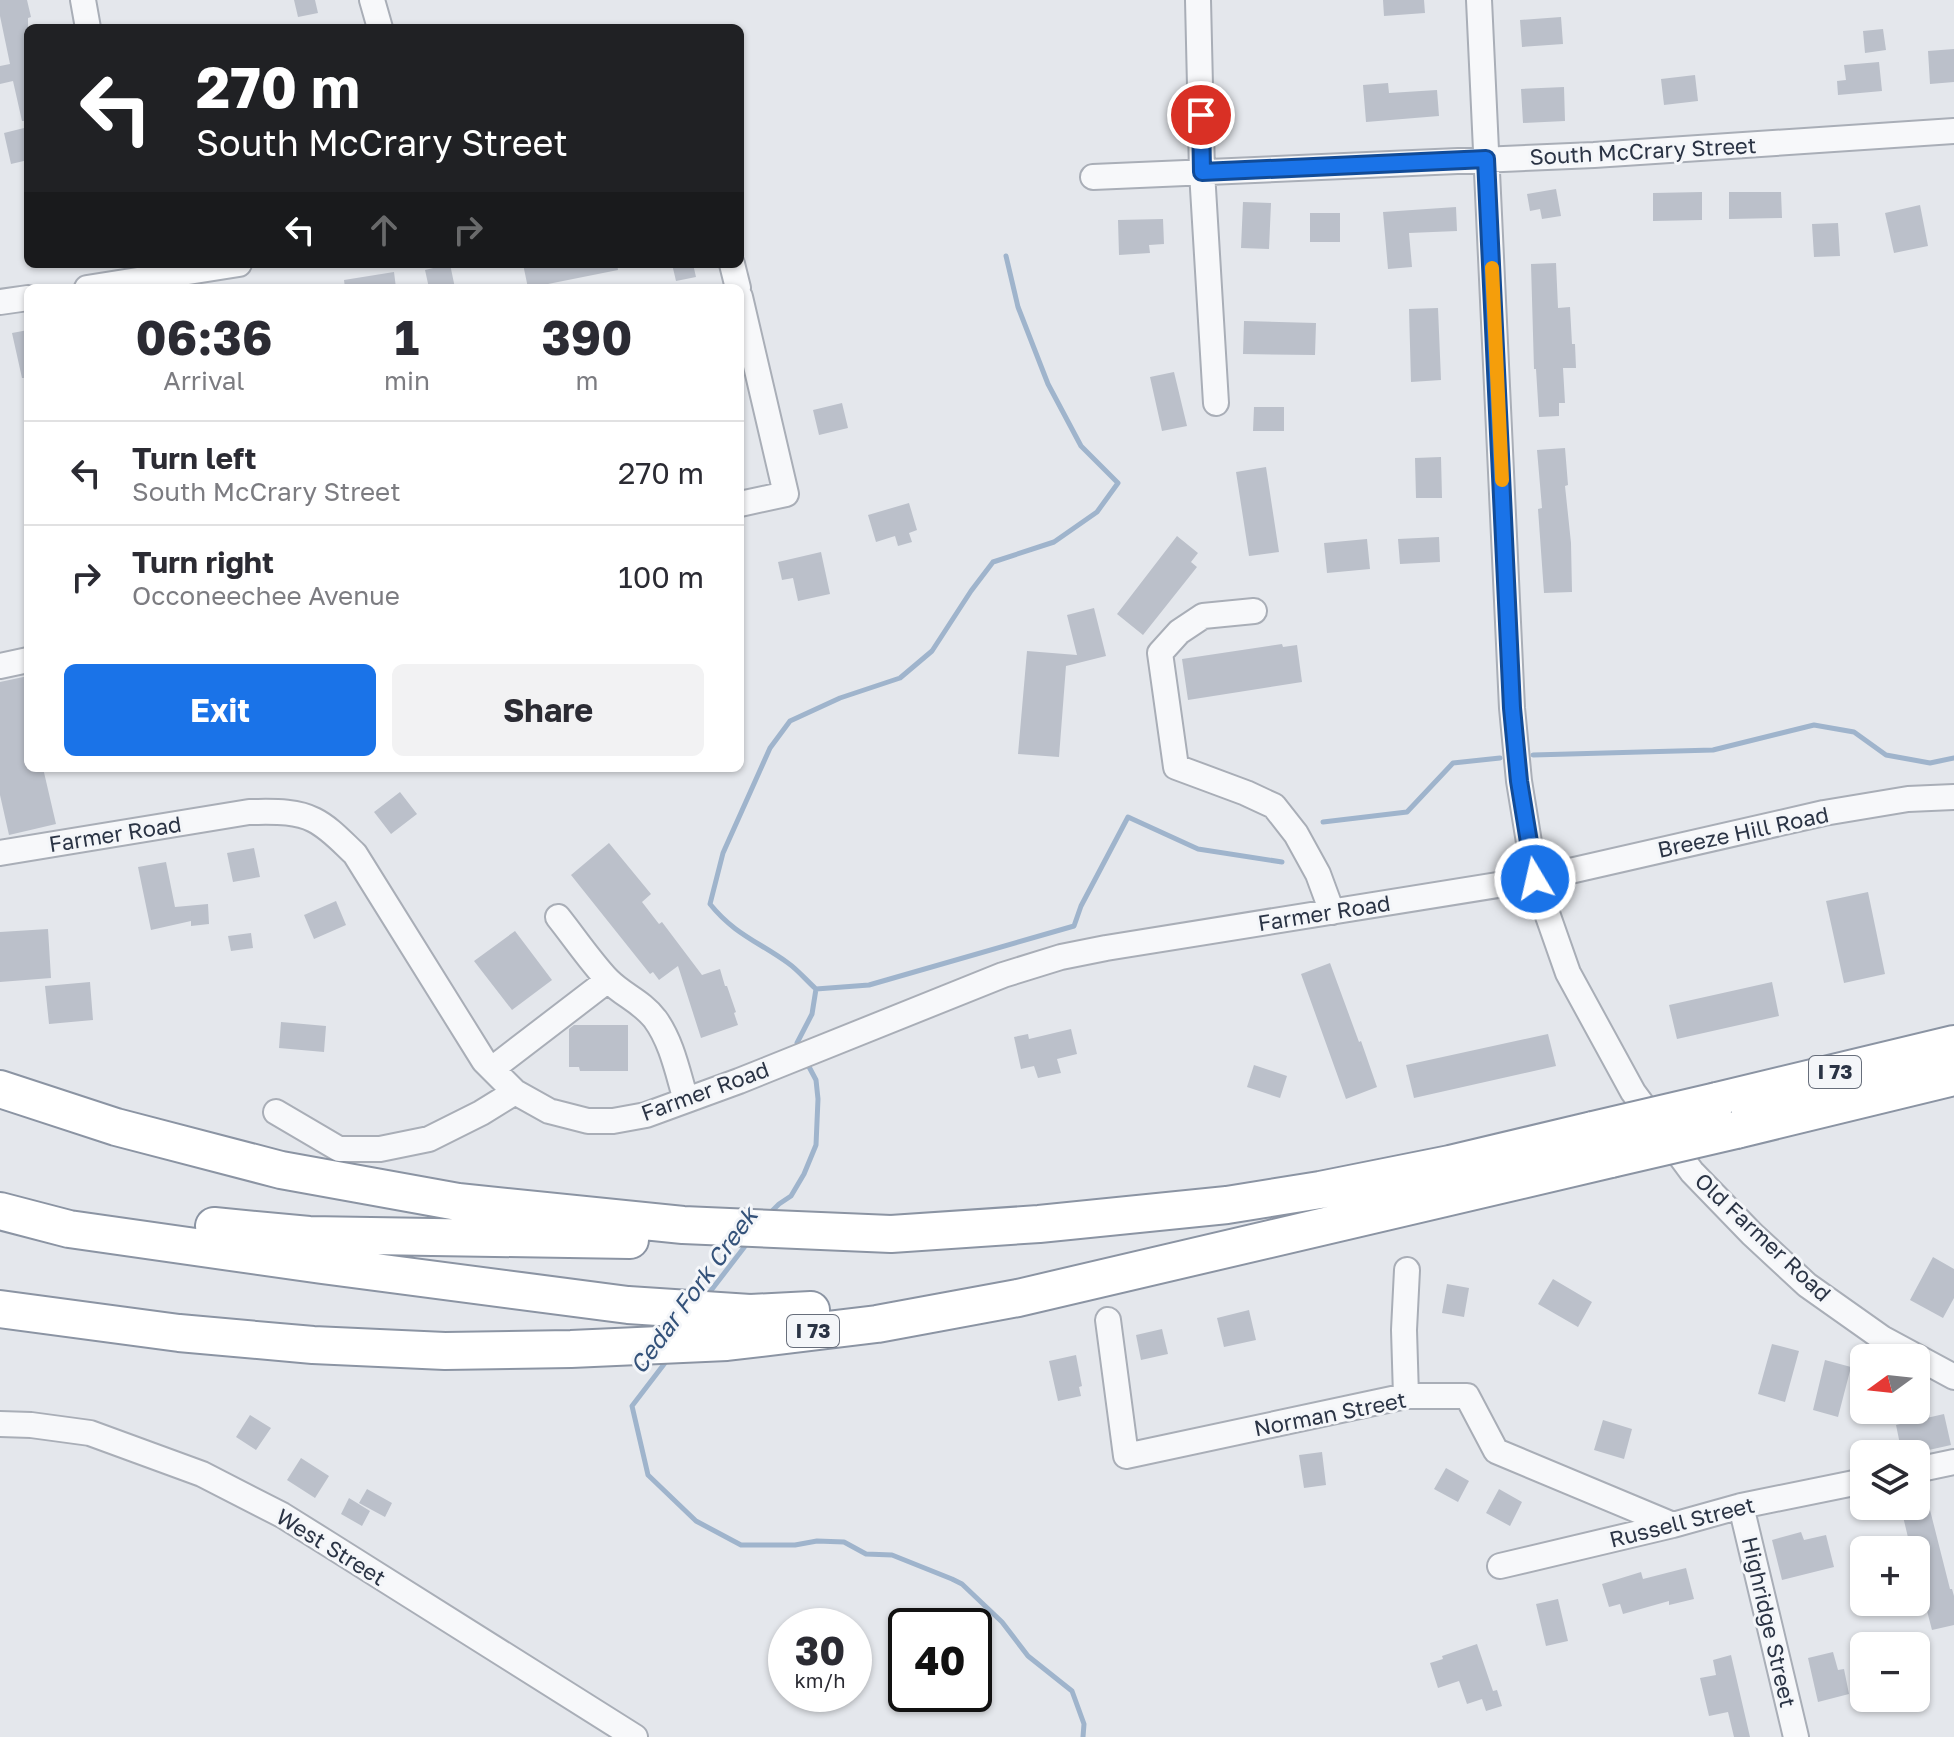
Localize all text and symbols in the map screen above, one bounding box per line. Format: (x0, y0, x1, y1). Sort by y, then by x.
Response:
text: 270 m (196, 53, 360, 120)
icon: left (64, 56, 168, 160)
pin (1167, 81, 1235, 149)
icon: arrive (1179, 93, 1223, 137)
text: South McCrary Street (196, 121, 568, 164)
street label: South McCrary Street (1529, 131, 1757, 170)
icon: left (278, 208, 322, 252)
icon: ahead (362, 208, 406, 252)
icon: right (446, 208, 490, 252)
text: 06:36 (136, 308, 272, 366)
text: 1 (395, 308, 419, 366)
text: 390 (541, 308, 632, 366)
text: Arrival (163, 365, 245, 396)
text: min (384, 365, 430, 396)
text: m (575, 365, 598, 396)
text: Turn left (132, 440, 257, 476)
icon: left (64, 451, 108, 495)
text: 270 m (618, 455, 704, 491)
text: South McCrary Street (132, 476, 401, 507)
text: Turn right (132, 544, 274, 580)
icon: right (64, 555, 108, 599)
text: 100 m (618, 559, 704, 595)
text: Occoneechee Avenue (132, 580, 400, 611)
button: Exit (64, 664, 376, 756)
button: Share (392, 664, 704, 756)
street label: Breeze Hill Road (1655, 800, 1831, 863)
street label: Farmer Road (47, 810, 183, 857)
position arrow (1493, 837, 1577, 921)
street label: Farmer Road (1256, 889, 1392, 936)
street label: Farmer Road (637, 1055, 772, 1126)
road number: I 73 (1809, 1056, 1861, 1088)
street label: Old Farmer Road (1690, 1167, 1837, 1307)
water label: Cedar Fork Creek (623, 1199, 764, 1379)
road number: I 73 (787, 1315, 839, 1347)
north arrow (1850, 1344, 1930, 1424)
map controls (1850, 1344, 1930, 1712)
street label: Norman Street (1251, 1386, 1408, 1442)
button: layers (1850, 1440, 1930, 1520)
street label: Russell Street (1607, 1490, 1757, 1553)
street label: West Street (271, 1502, 391, 1591)
street label: Highridge Street (1737, 1534, 1802, 1710)
button: + (1850, 1536, 1930, 1616)
speed limit sign: 40 (888, 1608, 992, 1712)
text: 30 (795, 1626, 845, 1674)
button: − (1850, 1632, 1930, 1712)
text: km/h (795, 1668, 845, 1692)

